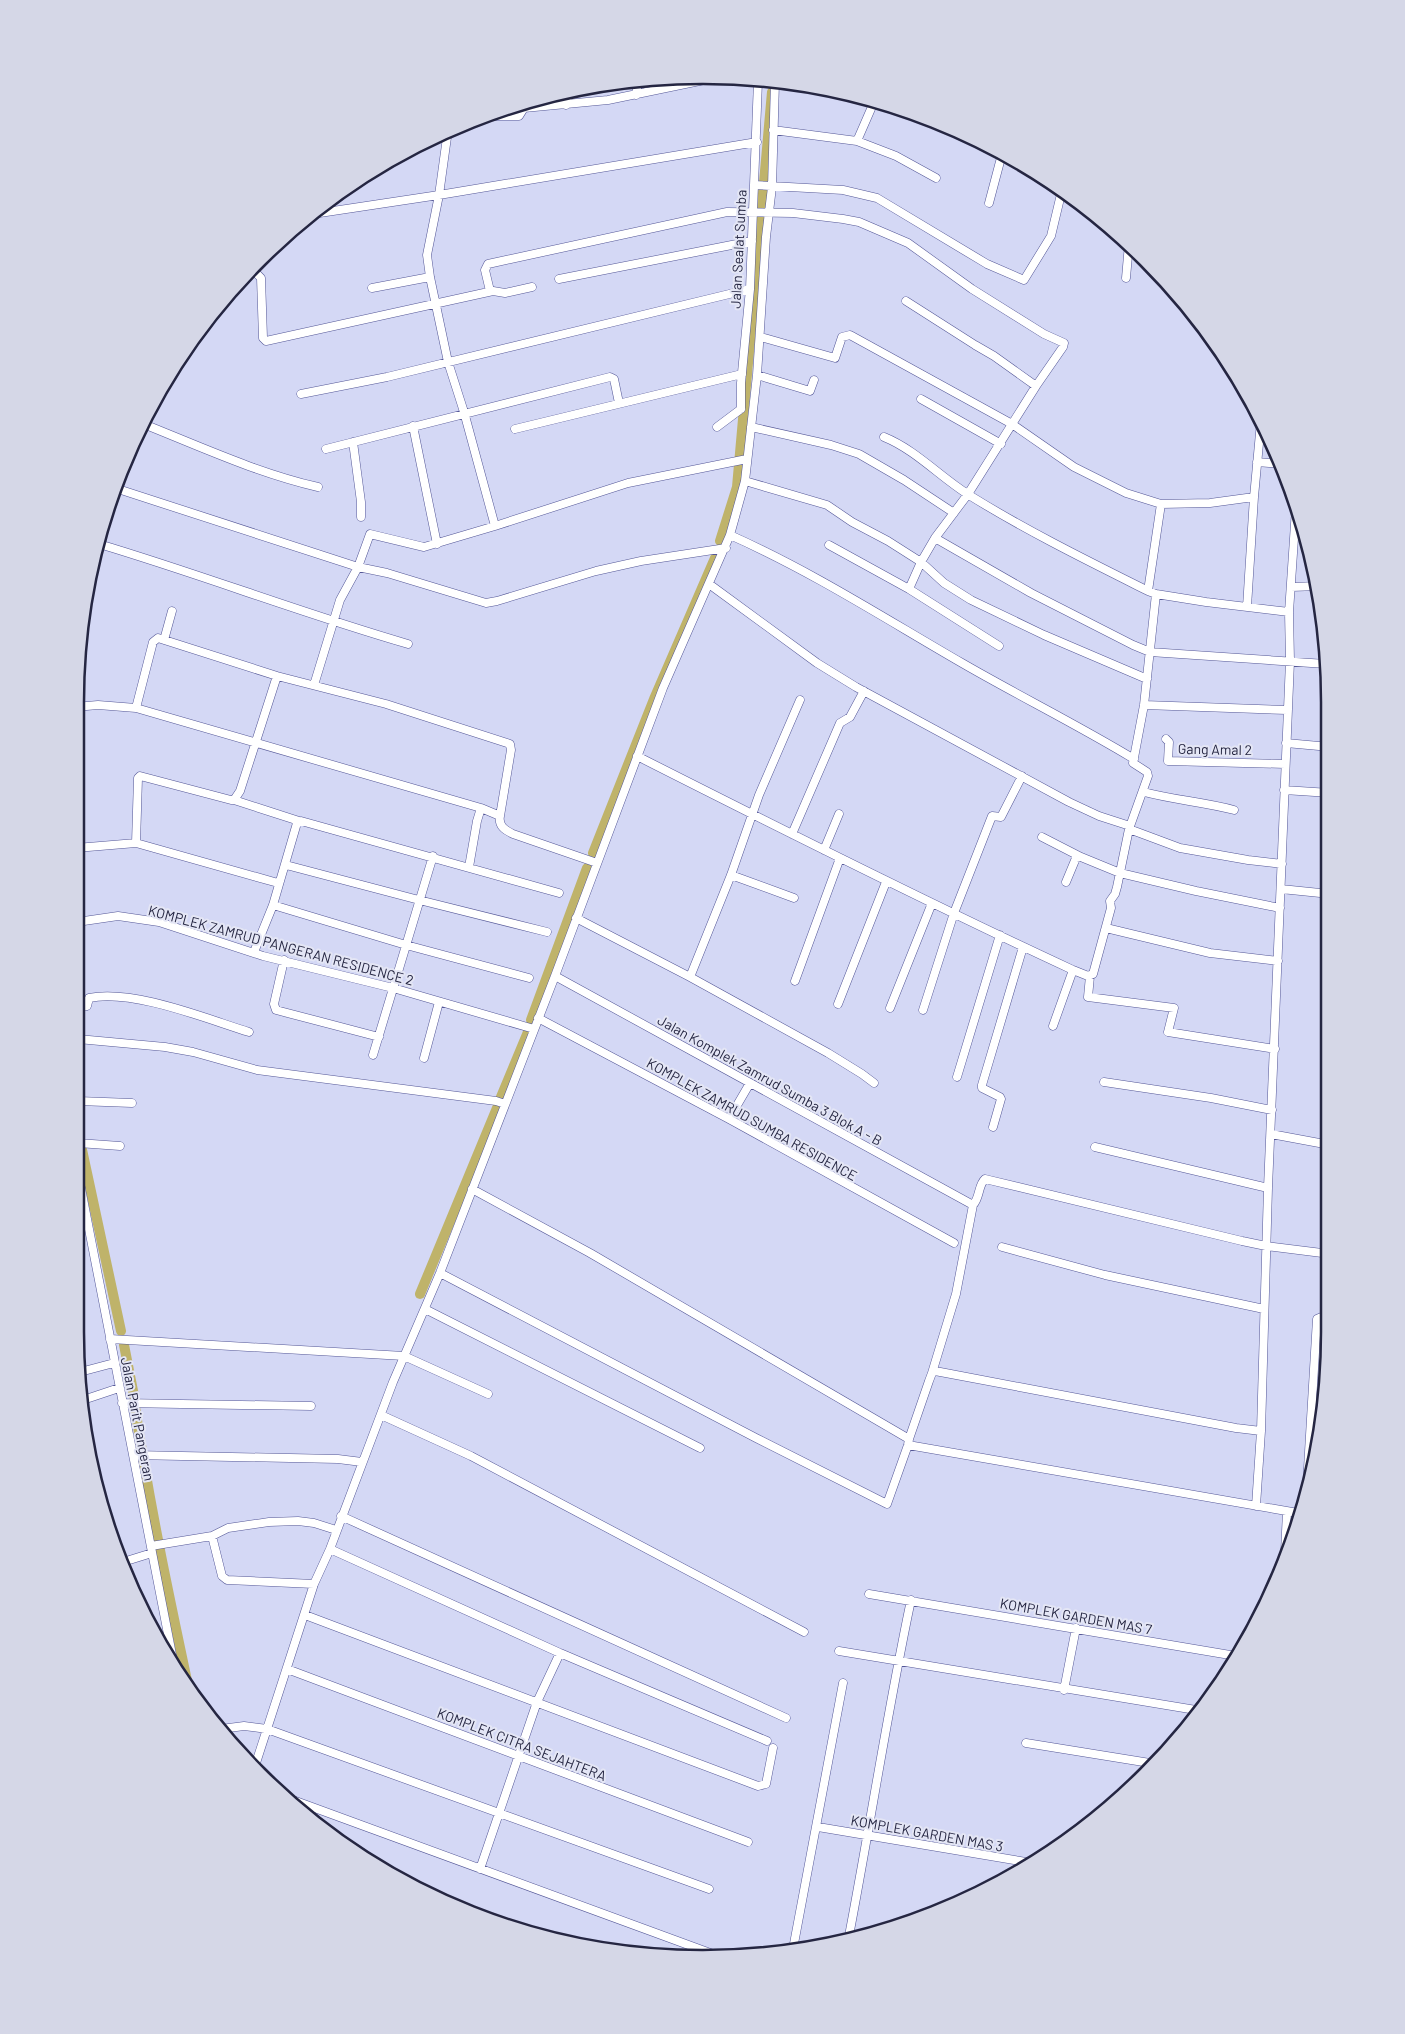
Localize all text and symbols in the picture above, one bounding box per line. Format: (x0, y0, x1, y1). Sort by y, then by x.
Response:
street label: Jalan Sealat Sumba (726, 189, 750, 309)
street label: Gang Amal 2 (1178, 740, 1252, 758)
street label: KOMPLEK ZAMRUD PANGERAN RESIDENCE 2 (146, 901, 416, 989)
street label: Jalan Komplek Zamrud Sumba 3 Blok A - B (655, 1011, 885, 1149)
street label: KOMPLEK ZAMRUD SUMBA RESIDENCE (644, 1054, 860, 1184)
street label: Jalan Parit Pangeran (118, 1356, 158, 1482)
street label: KOMPLEK GARDEN MAS 7 (999, 1594, 1154, 1638)
street label: KOMPLEK CITRA SEJAHTERA (435, 1704, 609, 1784)
street label: KOMPLEK GARDEN MAS 3 (850, 1811, 1004, 1855)

